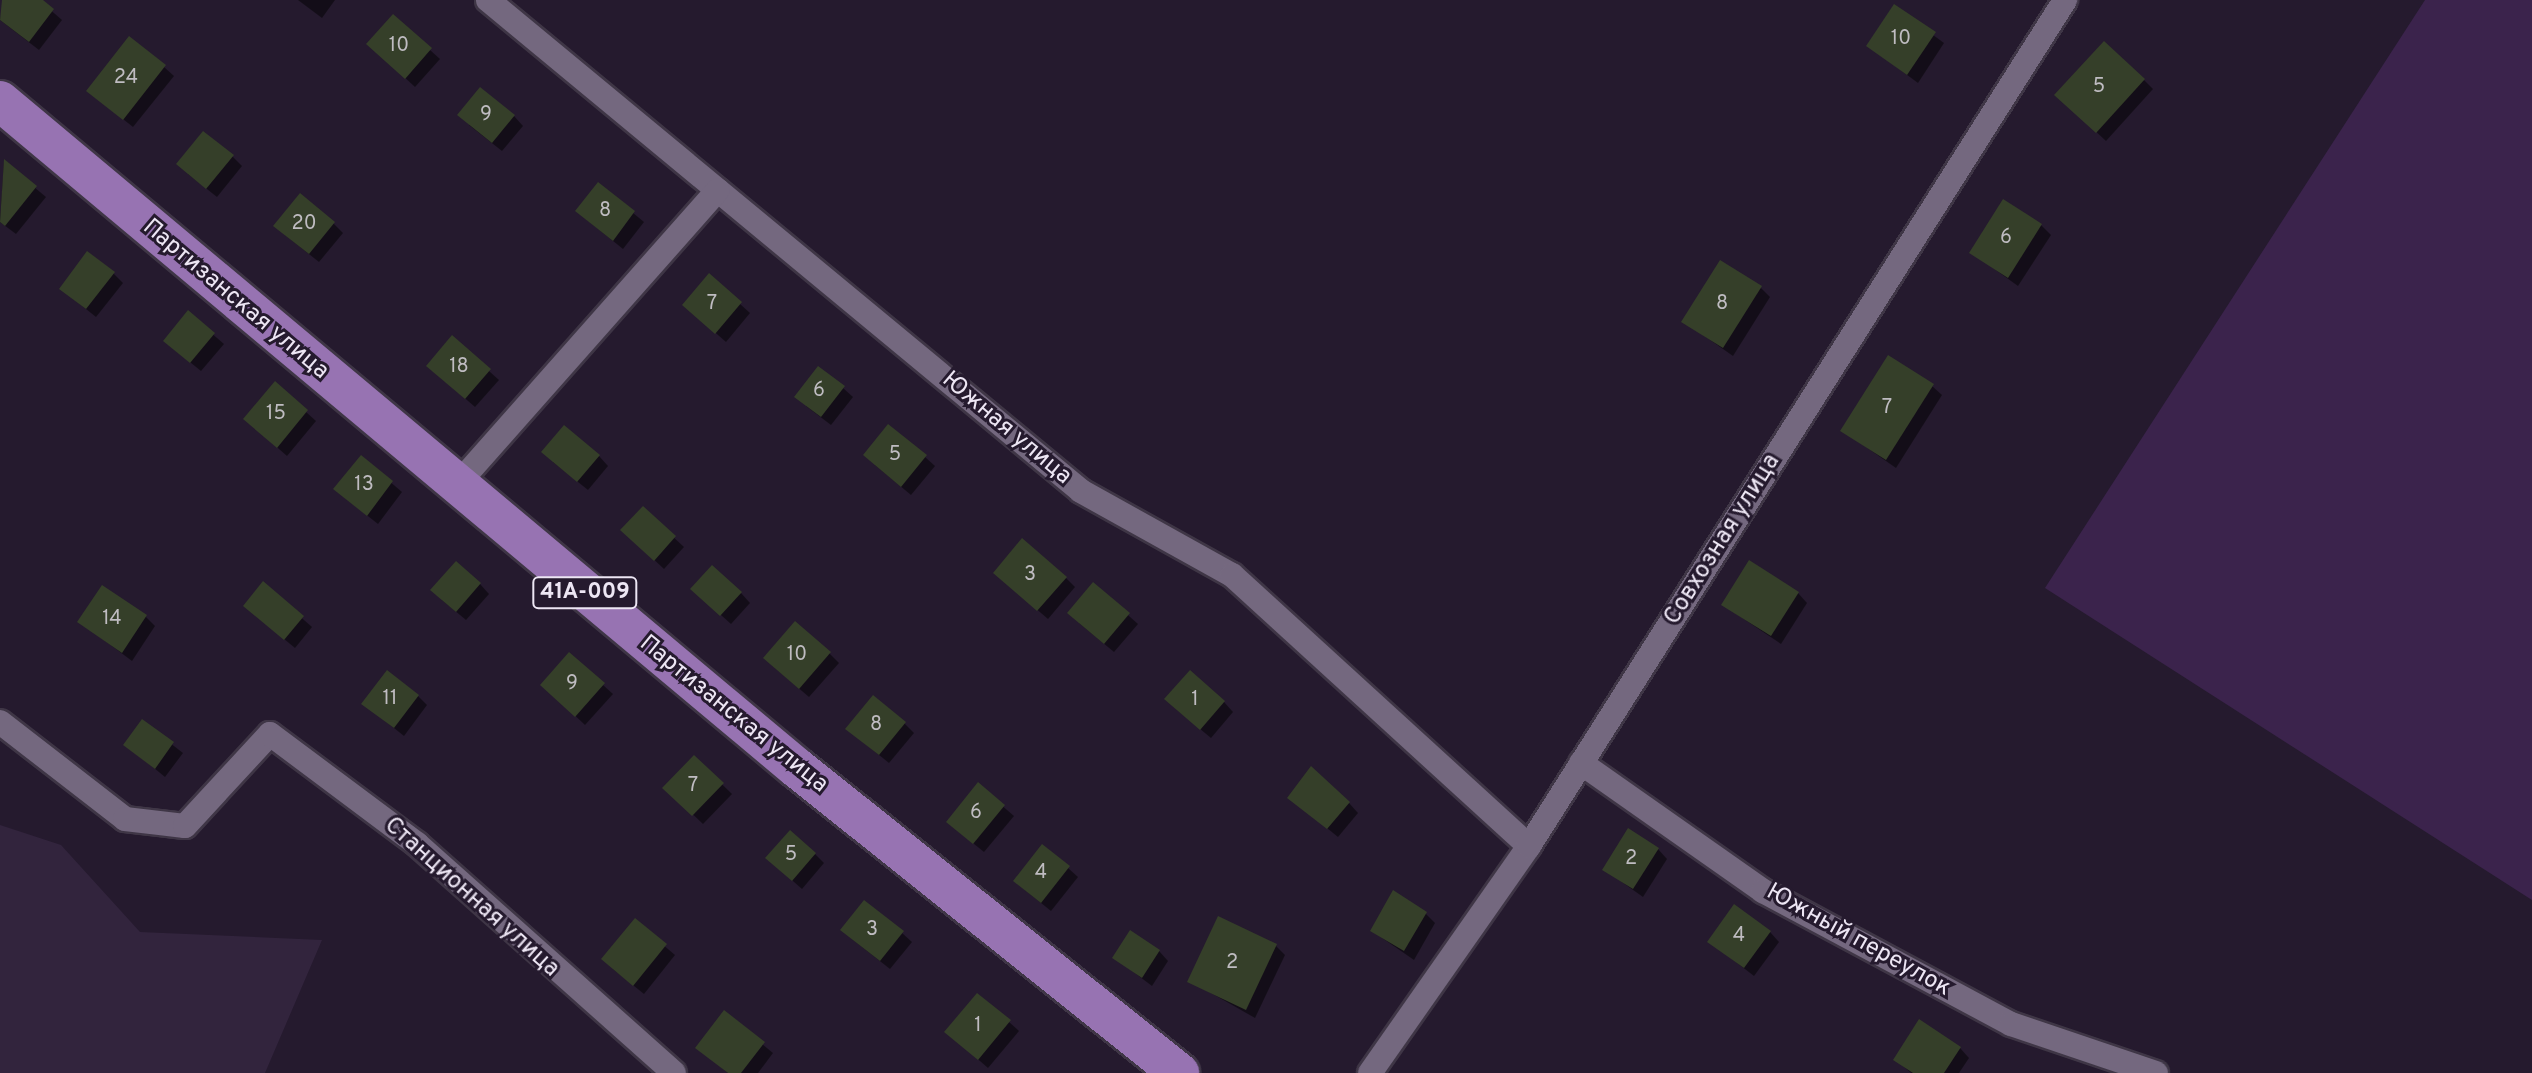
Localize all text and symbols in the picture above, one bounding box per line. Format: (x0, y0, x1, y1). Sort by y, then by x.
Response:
house number: 10 (1891, 27, 1911, 51)
house number: 10 (389, 34, 409, 58)
house number: 24 (114, 66, 138, 90)
house number: 5 (2093, 75, 2105, 99)
house number: 9 (480, 103, 492, 127)
house number: 8 (599, 199, 611, 223)
house number: 20 (291, 212, 317, 236)
street label: Партизанская улица (136, 214, 334, 386)
house number: 6 (2000, 226, 2012, 250)
house number: 7 (707, 292, 717, 316)
house number: 8 (1716, 292, 1728, 316)
house number: 18 (449, 355, 469, 379)
street label: Южная улица (935, 366, 1077, 492)
house number: 6 (813, 379, 825, 403)
house number: 7 (1882, 396, 1892, 420)
house number: 15 (266, 402, 286, 426)
house number: 5 (889, 443, 901, 467)
street label: Совхозная улица (1659, 449, 1787, 631)
house number: 13 (354, 473, 374, 497)
house number: 3 (1024, 563, 1036, 587)
road number: 41А-009 (531, 575, 639, 611)
house number: 14 (102, 607, 122, 631)
street label: Партизанская улица (633, 630, 833, 800)
house number: 10 (787, 643, 807, 667)
house number: 9 (566, 672, 578, 696)
house number: 11 (383, 687, 397, 711)
house number: 1 (1191, 688, 1199, 712)
house number: 8 (870, 713, 882, 737)
house number: 7 (688, 774, 698, 798)
house number: 6 (970, 801, 982, 825)
street label: Станционная улица (378, 812, 564, 984)
house number: 5 (785, 843, 797, 867)
house number: 2 (1625, 847, 1637, 871)
house number: 4 (1035, 861, 1047, 885)
street label: Южный переулок (1761, 878, 1955, 1004)
house number: 3 (866, 918, 878, 942)
house number: 4 (1733, 924, 1745, 948)
house number: 2 (1226, 951, 1238, 975)
house number: 1 (974, 1014, 982, 1038)

